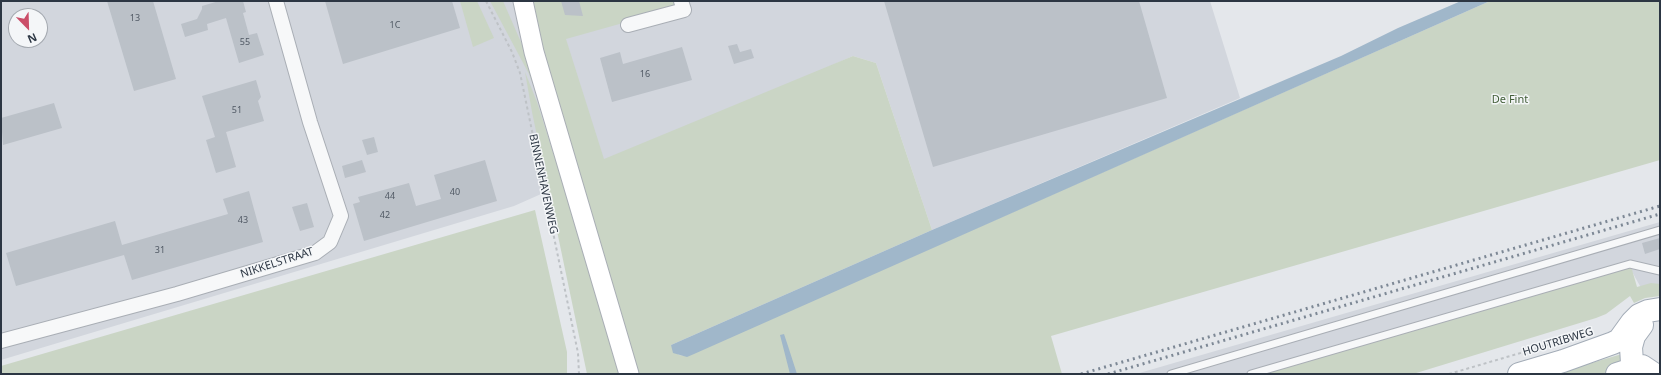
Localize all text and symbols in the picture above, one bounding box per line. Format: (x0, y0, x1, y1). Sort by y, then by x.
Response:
north arrow (8, 8, 48, 48)
house number: 13 (130, 13, 140, 23)
house number: 1C (390, 20, 400, 30)
text: N (25, 30, 40, 47)
house number: 55 (240, 37, 250, 47)
house number: 16 (640, 69, 650, 79)
park label: De Fint (1492, 93, 1528, 107)
house number: 51 (232, 105, 242, 115)
street label: BINNENHAVENWEG (526, 133, 560, 235)
house number: 40 (450, 187, 460, 197)
house number: 44 (385, 191, 395, 201)
house number: 42 (380, 210, 390, 220)
house number: 43 (238, 215, 248, 225)
house number: 31 (155, 245, 165, 255)
street label: NIKKELSTRAAT (239, 245, 315, 281)
street label: HOUTRIBWEG (1521, 325, 1595, 359)

